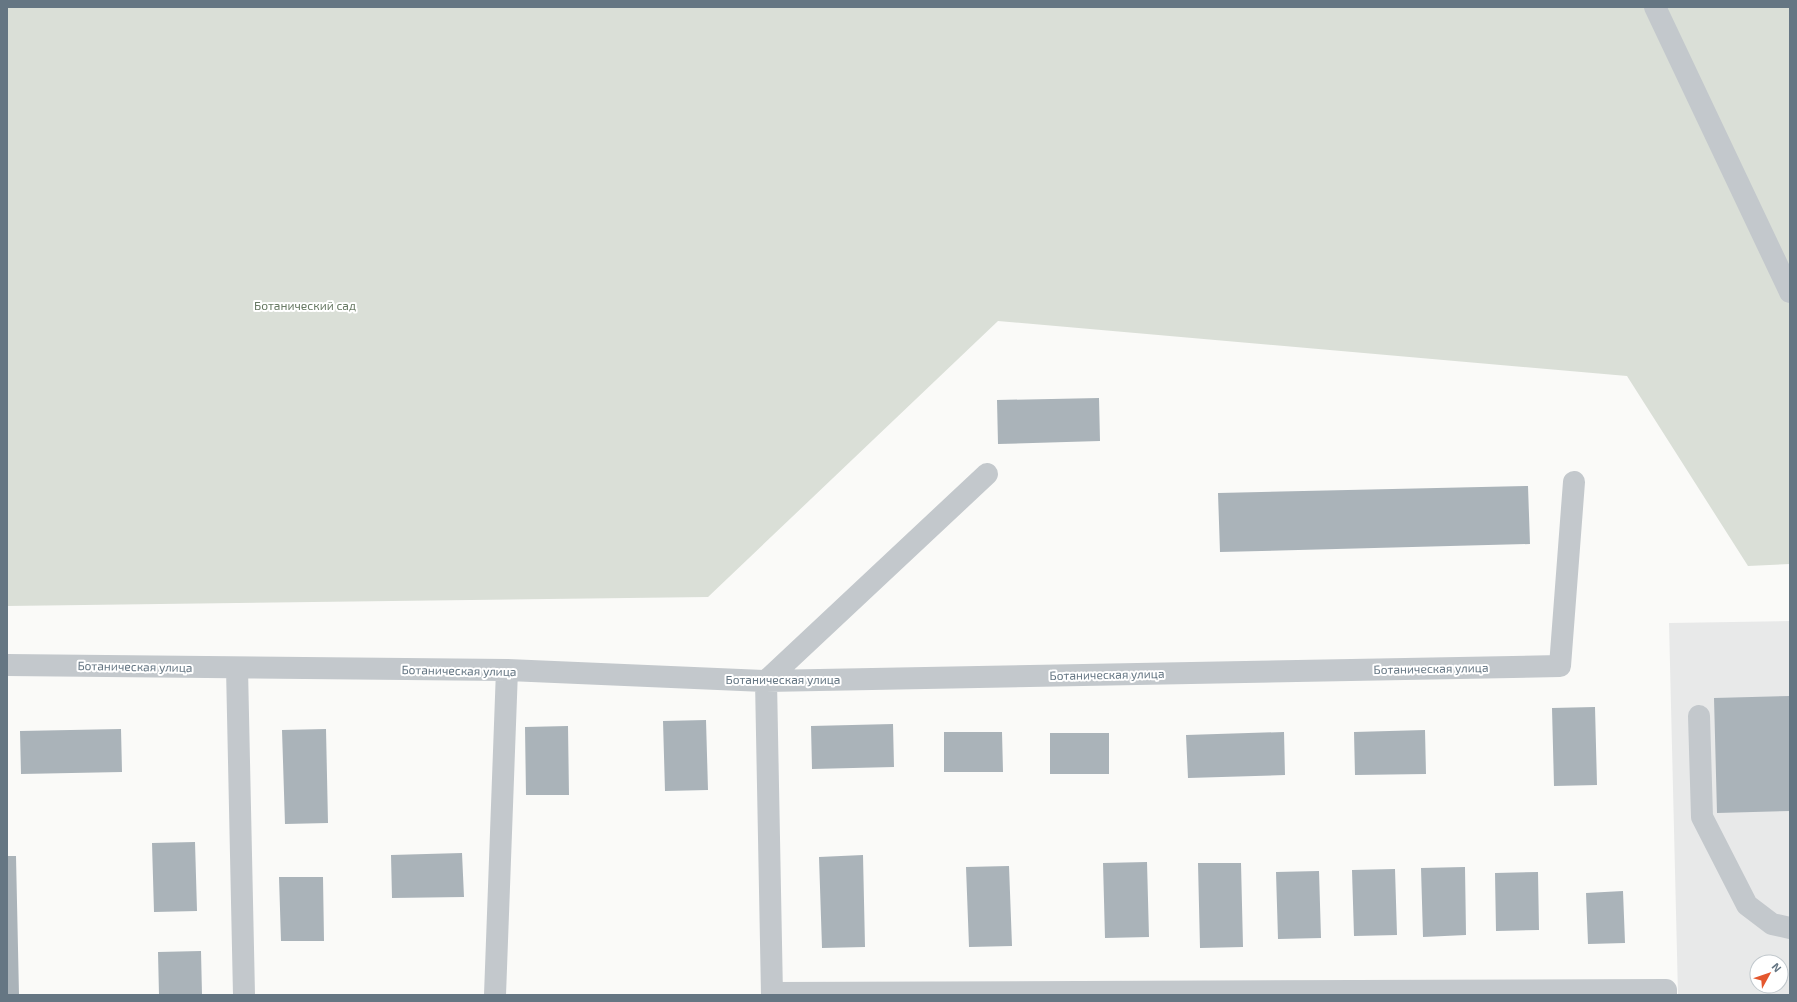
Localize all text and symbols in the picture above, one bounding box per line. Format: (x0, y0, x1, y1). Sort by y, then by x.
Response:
park label: Ботанический сад (254, 298, 356, 312)
street label: Ботаническая улица (77, 658, 193, 675)
street label: Ботаническая улица (1373, 660, 1489, 677)
street label: Ботаническая улица (401, 662, 517, 679)
street label: Ботаническая улица (1049, 666, 1165, 683)
street label: Ботаническая улица (725, 672, 841, 687)
north arrow (1749, 954, 1789, 994)
text: N (1770, 960, 1785, 975)

